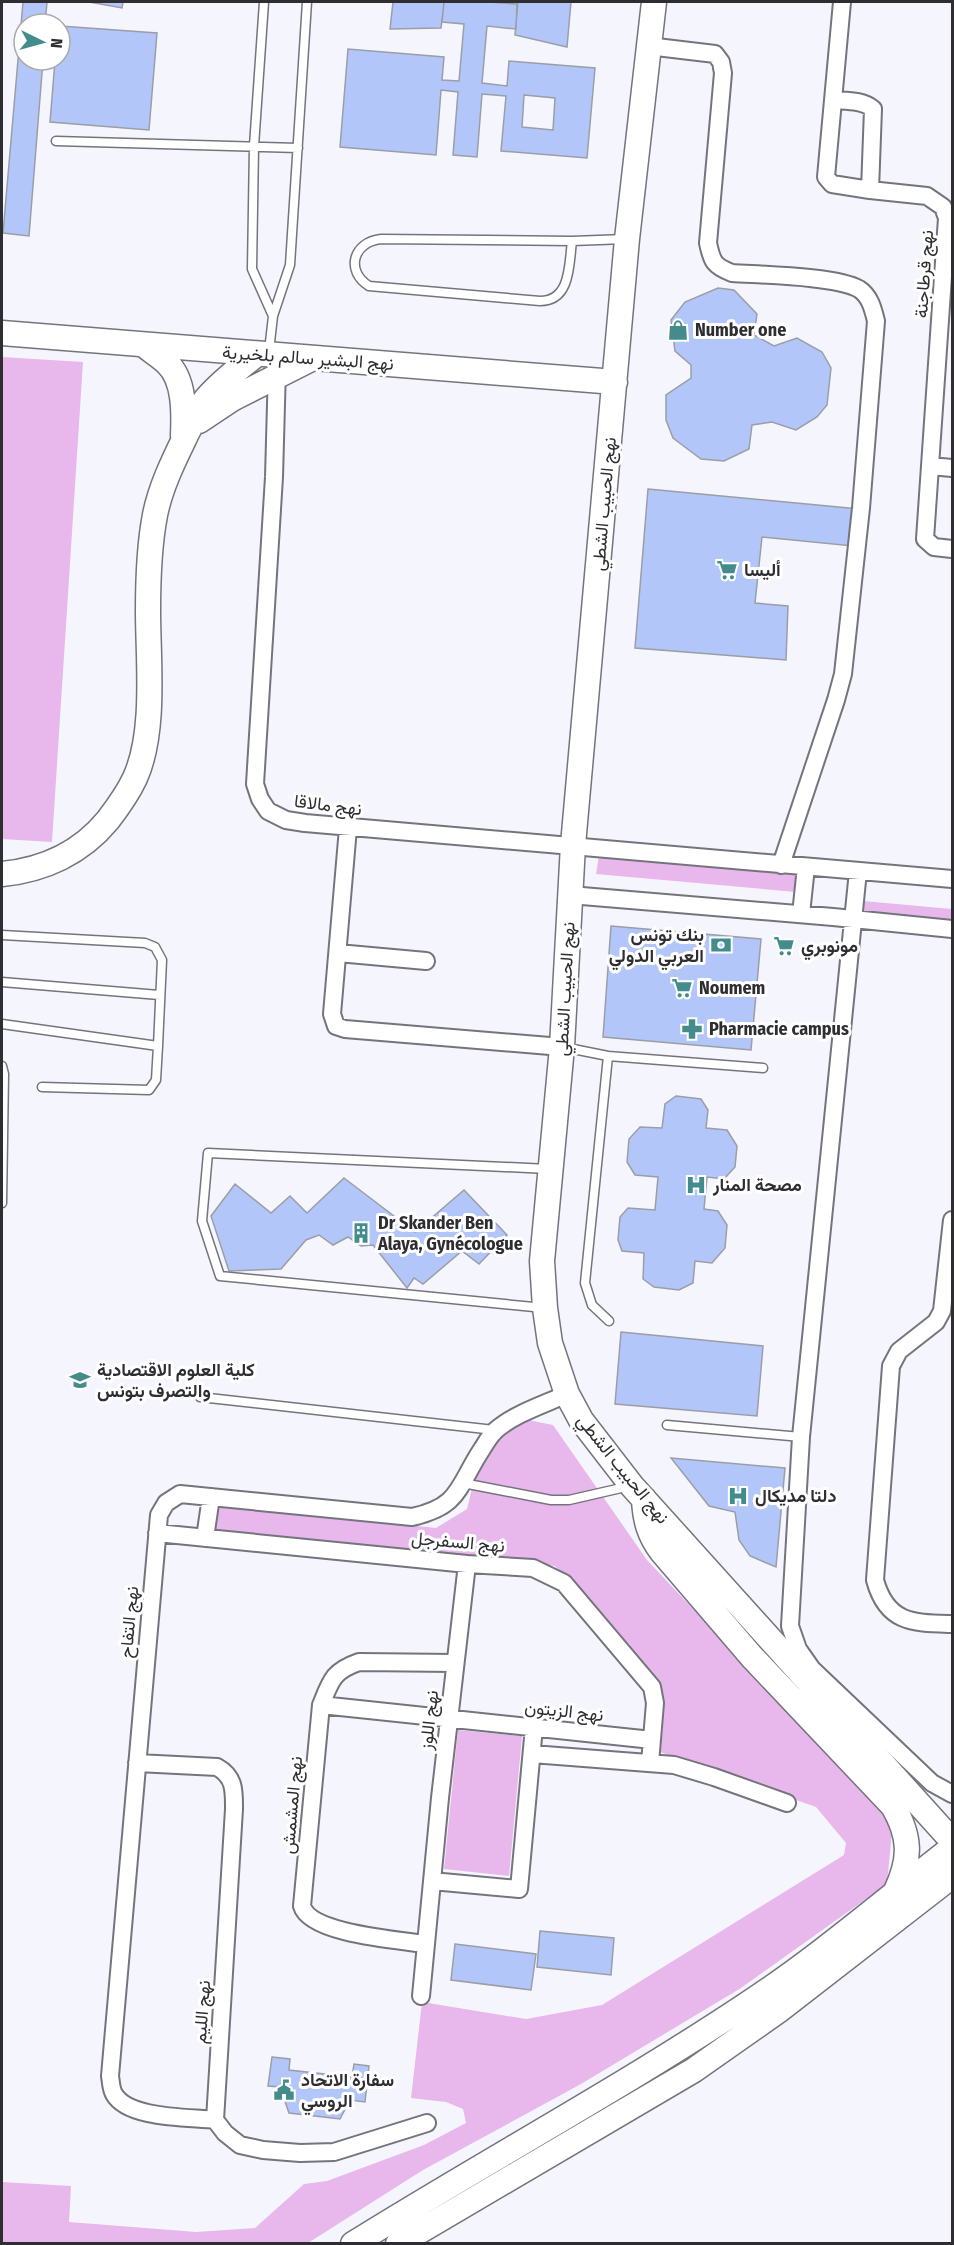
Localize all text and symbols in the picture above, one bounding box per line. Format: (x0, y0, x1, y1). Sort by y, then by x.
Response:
north arrow (12, 12, 72, 72)
text: N (47, 38, 66, 49)
street label: نهج قرطاجنة (910, 229, 939, 319)
shop icon: Number one (666, 318, 690, 342)
place label: Number one (695, 319, 786, 341)
street label: نهج البشير سالم بلخيرية (221, 341, 395, 376)
street label: نهج الحبيب الشطي (587, 436, 625, 572)
supermarket icon: أليسا (715, 558, 739, 582)
place label: أليسا (744, 559, 781, 581)
street label: نهج مالاقا (293, 790, 363, 821)
street label: نهج الحبيب الشطي (550, 921, 583, 1057)
place label: بنك تونس العربي الدولي (609, 924, 704, 971)
bank icon: بنك تونس العربي الدولي (709, 933, 733, 957)
supermarket icon: مونوبري (772, 934, 796, 958)
place label: مونوبري (801, 935, 858, 961)
supermarket icon: Noumem (670, 976, 694, 1000)
place label: Noumem (699, 977, 765, 999)
pharmacy icon: Pharmacie campus (680, 1017, 704, 1041)
place label: Pharmacie campus (709, 1018, 849, 1040)
hospital icon: مصحة المنار (684, 1173, 708, 1197)
place label: مصحة المنار (712, 1174, 802, 1196)
place label: Dr Skander Ben Alaya, Gynécologue (377, 1212, 523, 1255)
building icon: Dr Skander Ben Alaya, Gynécologue (349, 1221, 373, 1245)
place label: كلية العلوم الاقتصادية والتصرف بتونس (97, 1359, 255, 1402)
school or university icon: كلية العلوم الاقتصادية والتصرف بتونس (68, 1368, 92, 1392)
street label: نهج الحبيب الشطي (569, 1410, 674, 1531)
hospital icon: دلتا مديكال (726, 1484, 750, 1508)
place label: دلتا مديكال (755, 1485, 836, 1507)
street label: نهج السفرجل (410, 1527, 506, 1558)
street label: نهج التفاح (115, 1585, 144, 1659)
street label: نهج اللوز (415, 1689, 444, 1752)
street label: نهج الزيتون (523, 1696, 605, 1727)
street label: نهج المشمش (277, 1755, 308, 1855)
street label: نهج الليم (189, 1979, 216, 2045)
place label: سفارة الاتحاد الروسي (301, 2069, 394, 2116)
public building icon: سفارة الاتحاد الروسي (272, 2078, 296, 2102)

